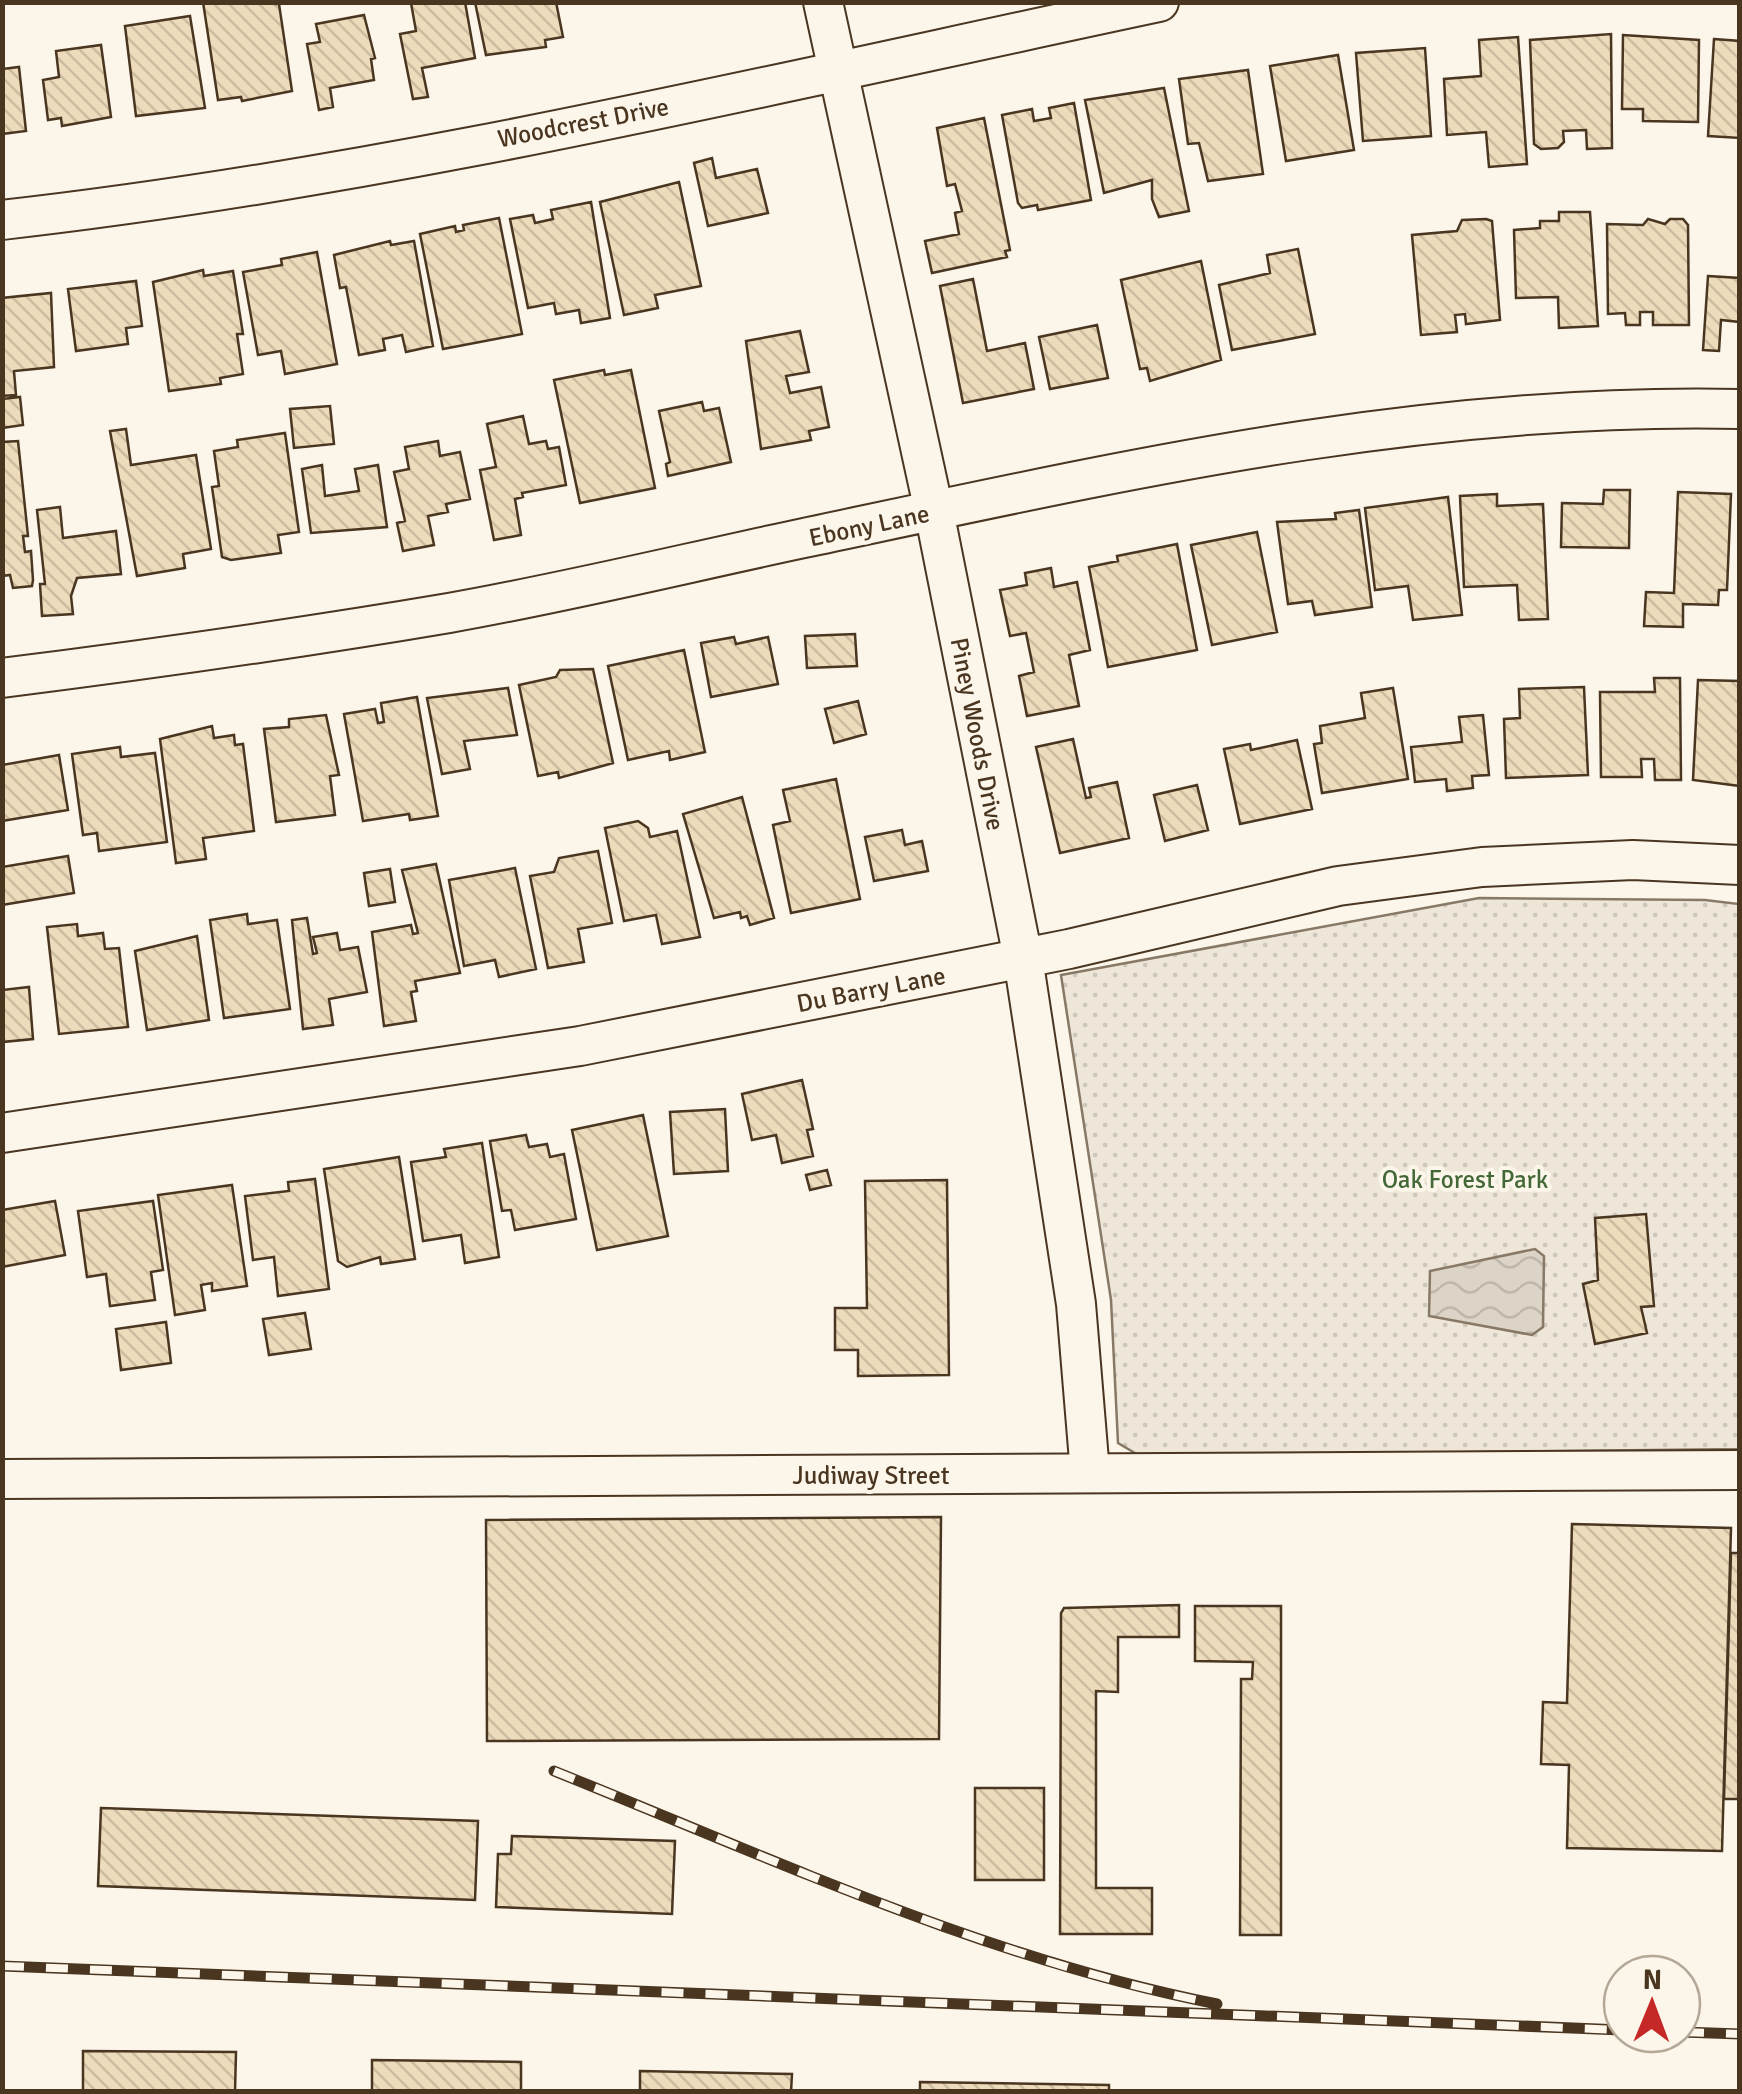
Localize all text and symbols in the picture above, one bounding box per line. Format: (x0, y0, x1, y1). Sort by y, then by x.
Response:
street label: Woodcrest Drive (495, 91, 671, 154)
street label: Ebony Lane (806, 498, 932, 553)
street label: Piney Woods Drive (944, 635, 1011, 833)
street label: Du Barry Lane (794, 960, 948, 1019)
park label: Oak Forest Park (1382, 1164, 1549, 1195)
street label: Judiway Street (792, 1460, 950, 1491)
north arrow (1602, 1954, 1702, 2054)
text: N (1642, 1963, 1662, 1997)

